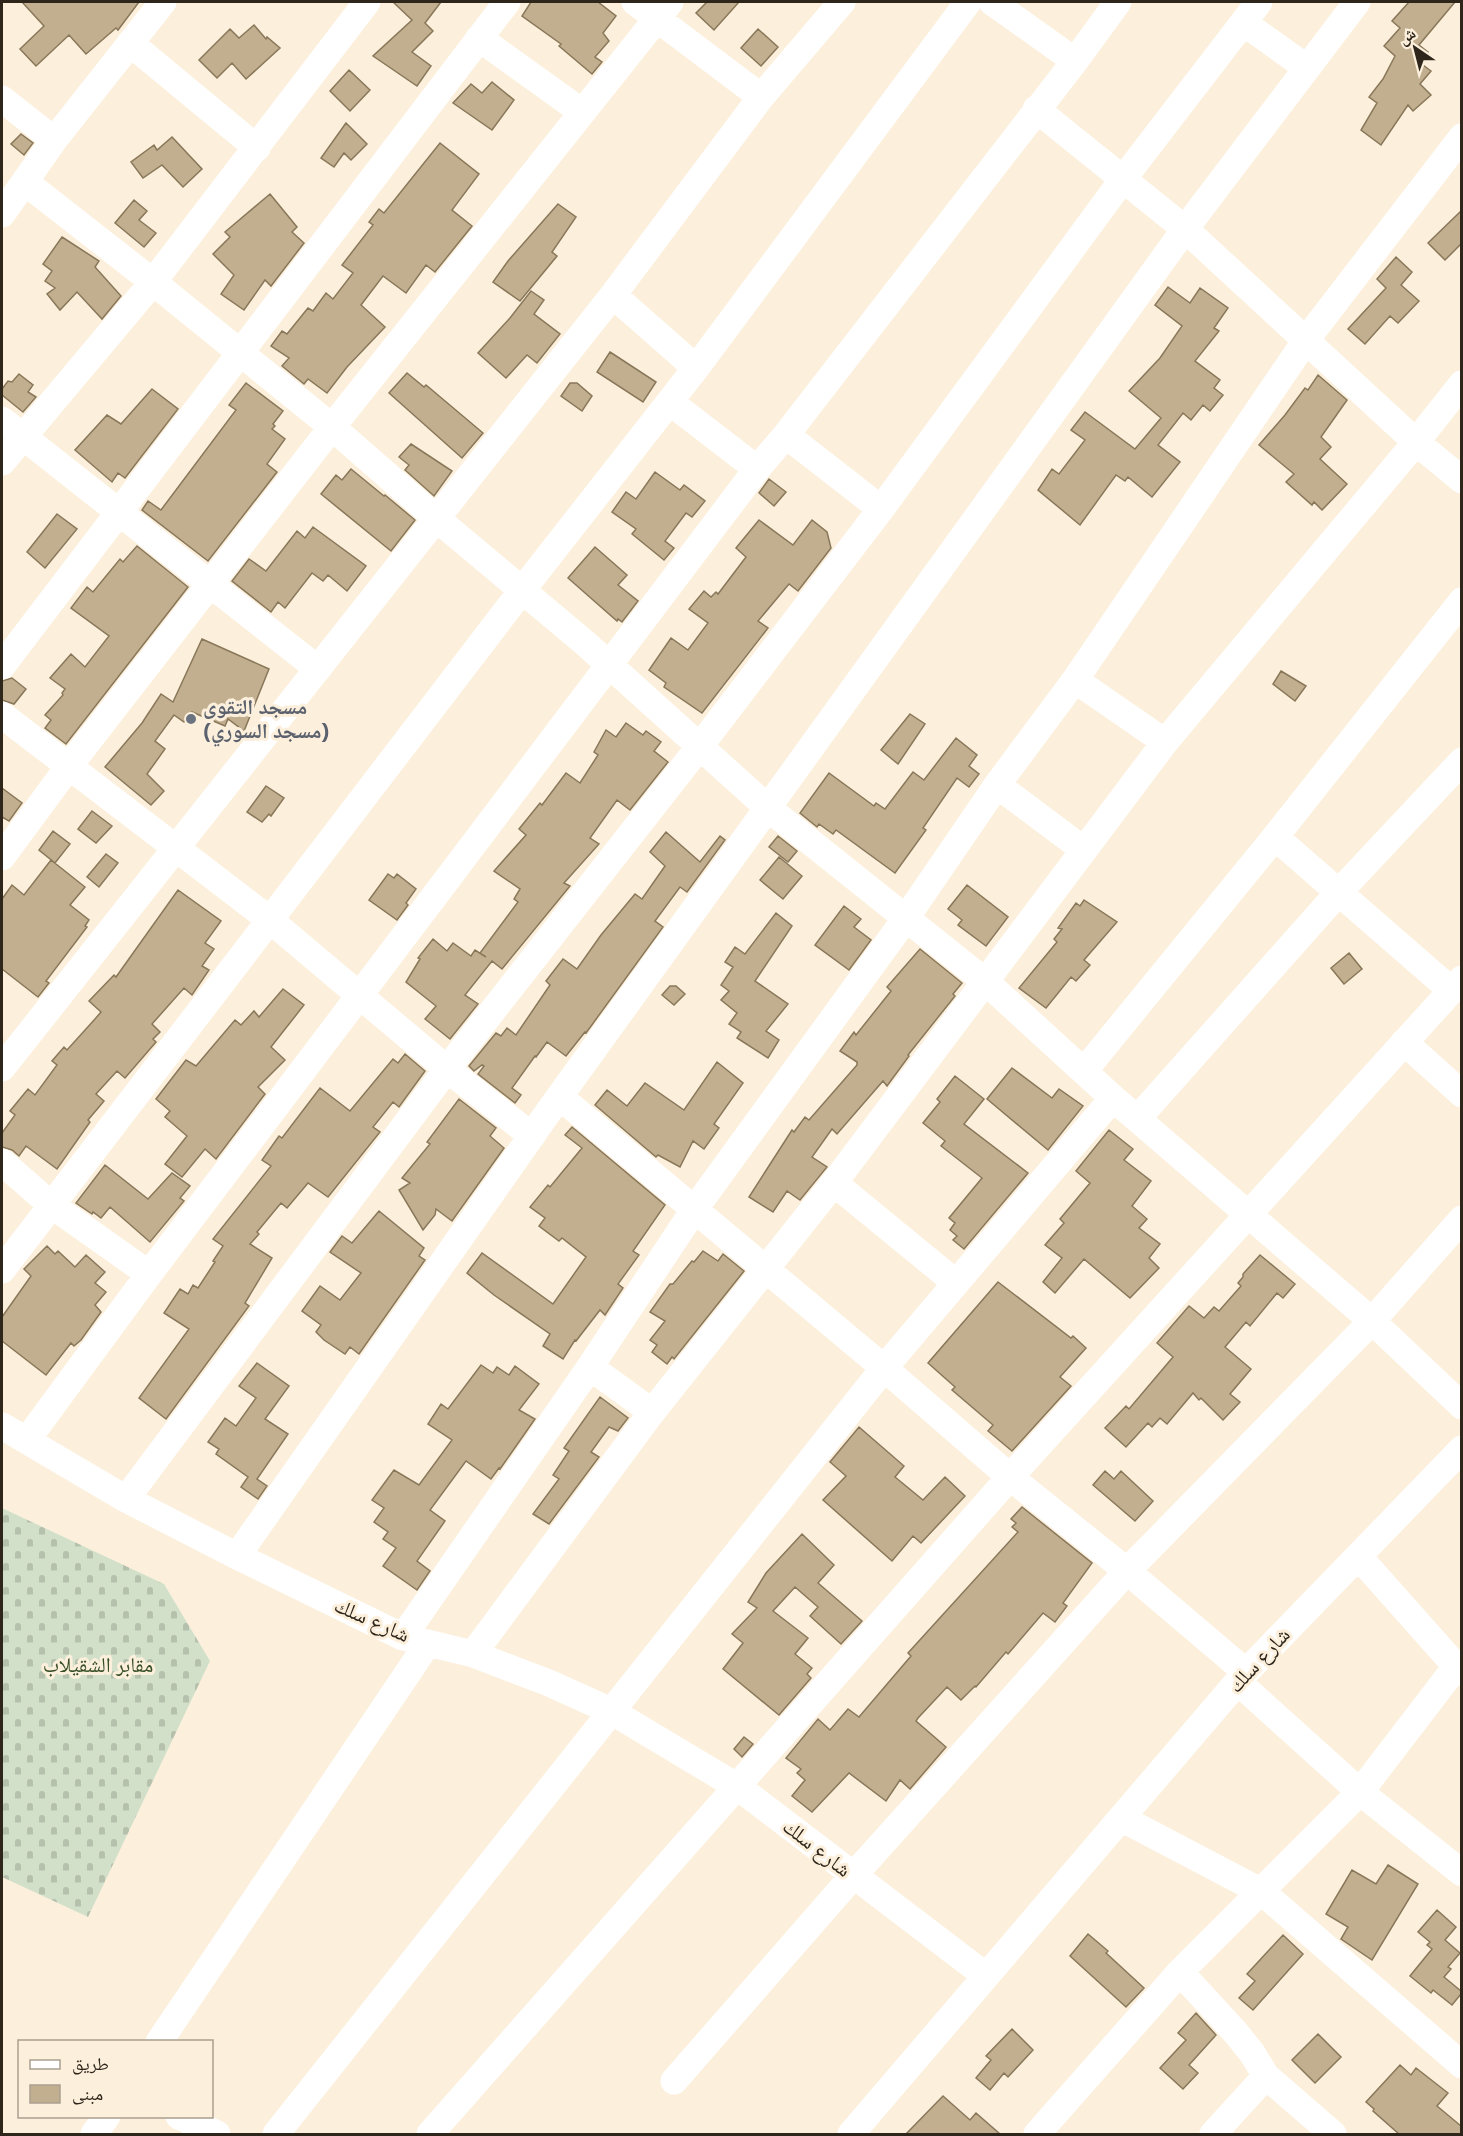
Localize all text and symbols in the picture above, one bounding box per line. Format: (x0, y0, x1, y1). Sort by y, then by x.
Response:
north arrow (1385, 18, 1445, 78)
text: ش (1394, 23, 1419, 49)
place label: مسجد التقوى (مسجد السوري) (203, 693, 329, 747)
marker: مسجد التقوى (مسجد السوري) (184, 712, 198, 726)
street label: شارع سلك (330, 1591, 414, 1648)
street label: شارع سلك (1222, 1621, 1296, 1698)
park label: مقابر الشقيلاب (43, 1651, 153, 1677)
street label: شارع سلك (778, 1812, 857, 1883)
legend (18, 2040, 213, 2118)
text: طريق (72, 2052, 109, 2075)
text: مبنى (72, 2082, 103, 2105)

